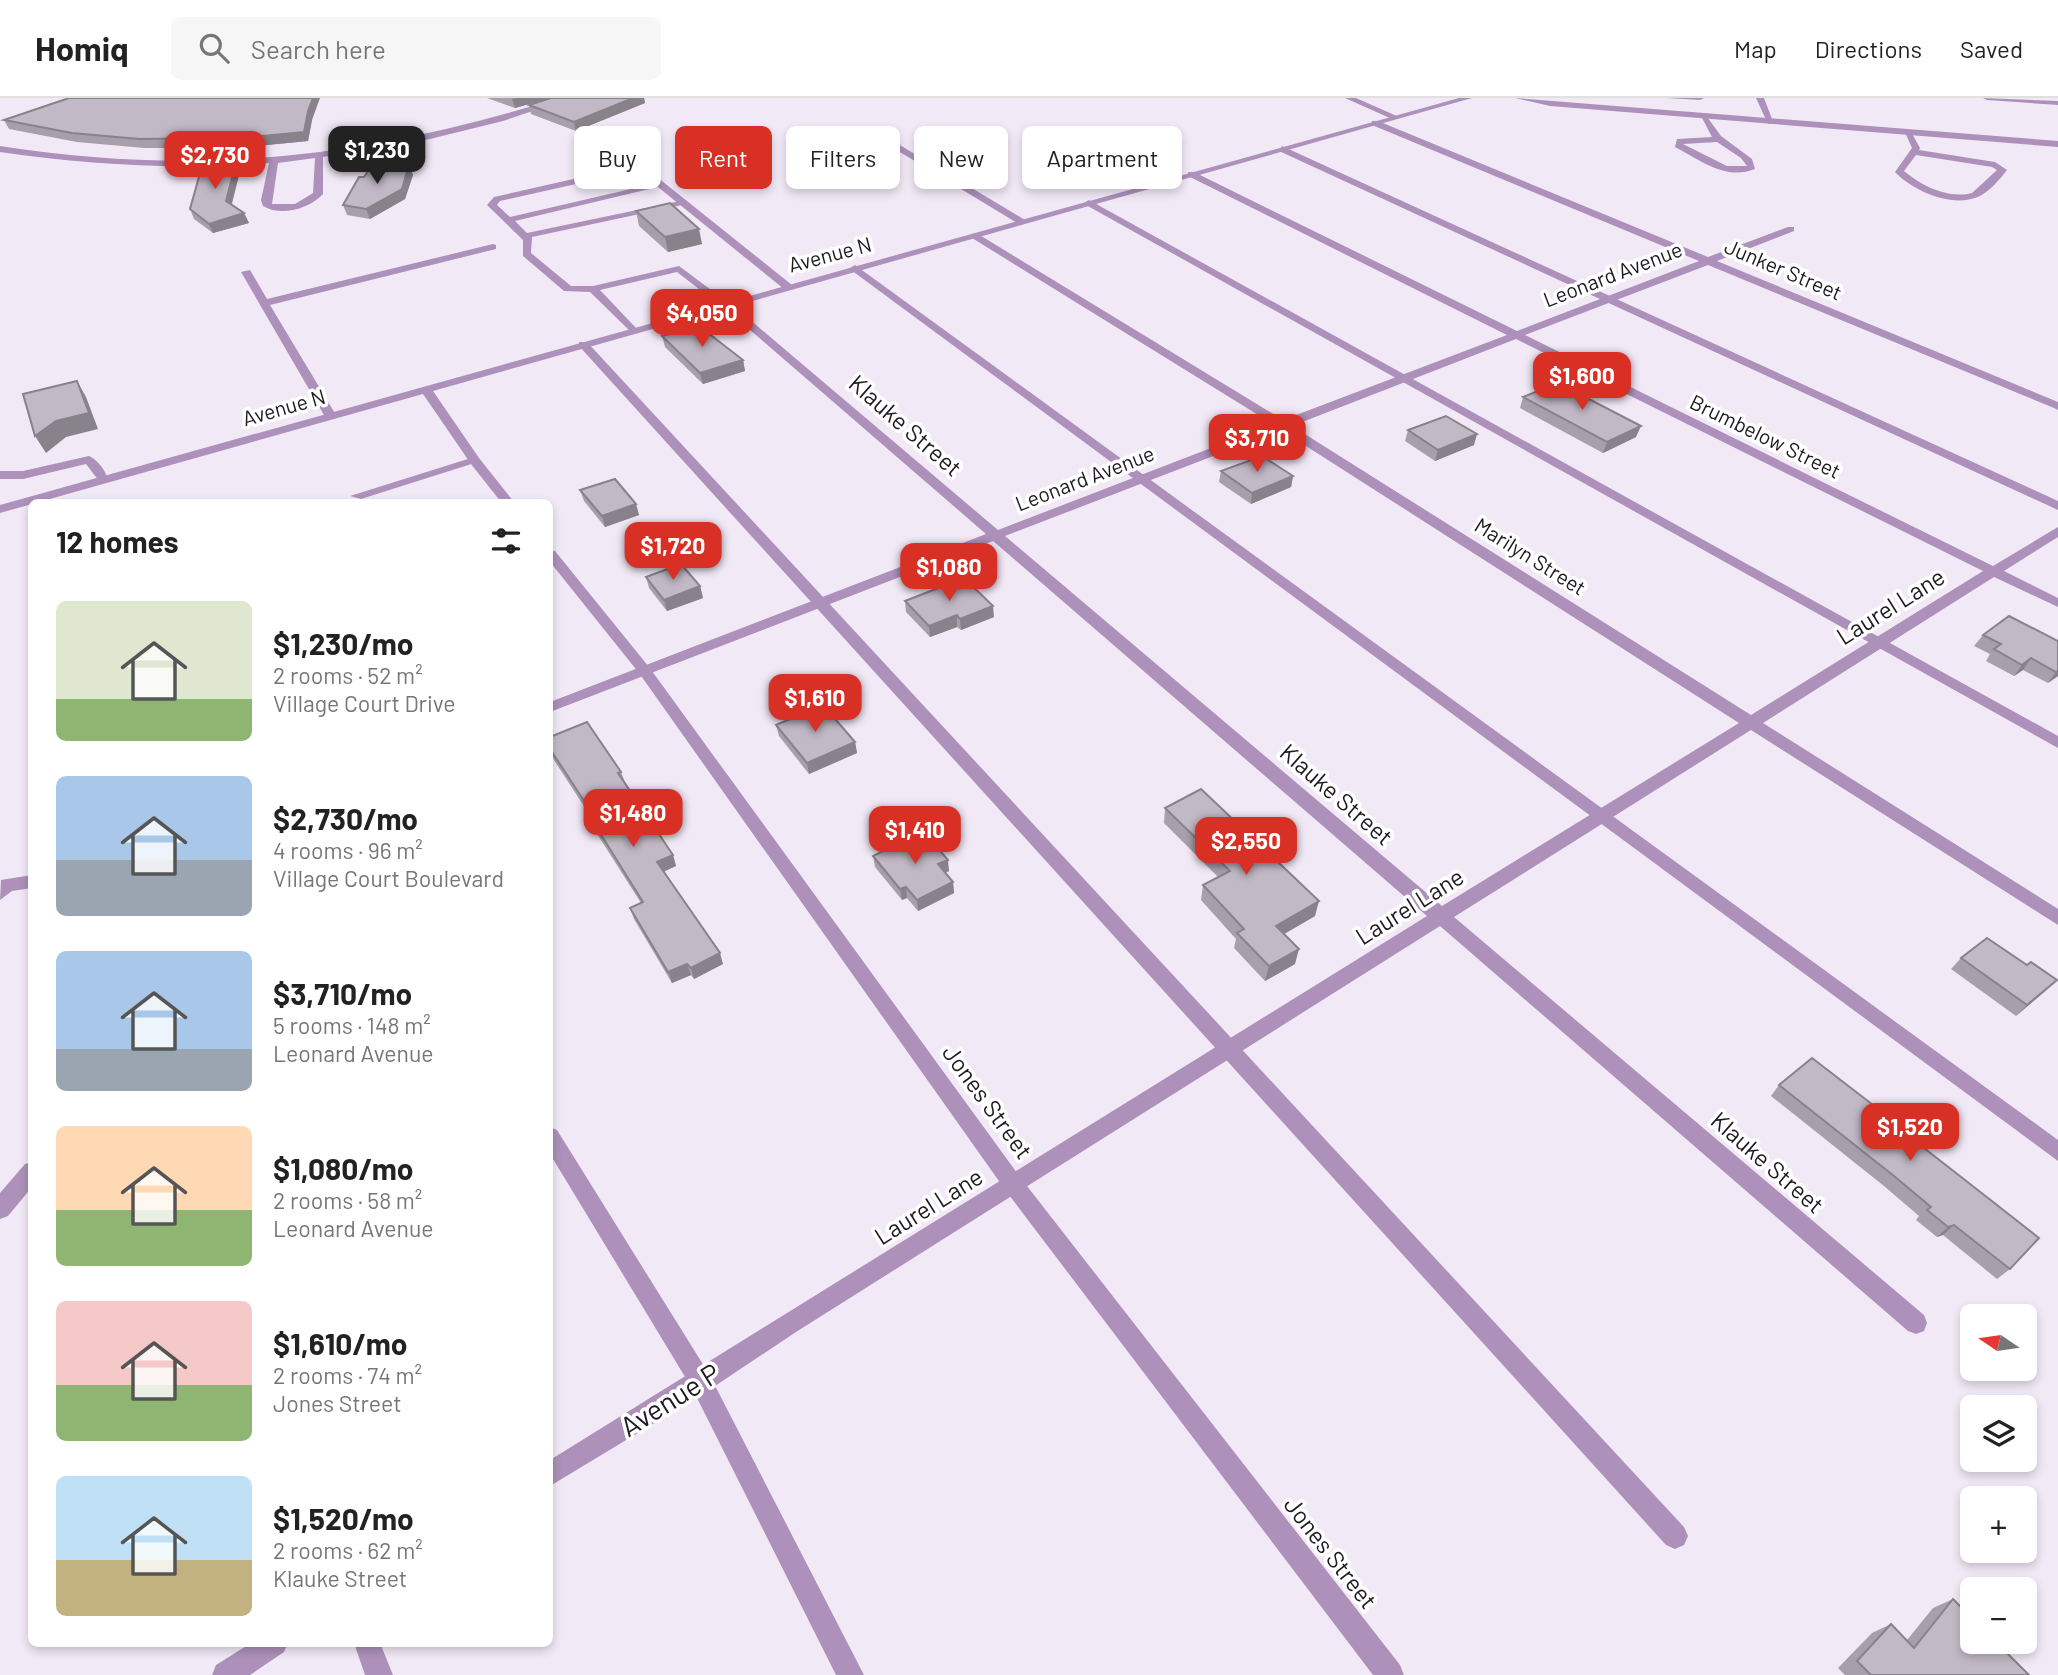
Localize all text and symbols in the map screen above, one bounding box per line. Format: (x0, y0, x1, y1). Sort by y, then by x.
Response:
search box (171, 17, 661, 80)
text: Homiq (35, 28, 129, 68)
icon: search (195, 29, 233, 67)
text: Search here (251, 33, 386, 64)
text: Map (1734, 34, 1777, 63)
text: Directions (1815, 34, 1922, 63)
text: Saved (1960, 34, 2023, 63)
pin: $1,230 (320, 126, 434, 186)
chip: Buy (574, 126, 661, 189)
chip: Rent (675, 126, 772, 189)
chip: Filters (786, 126, 900, 189)
chip: New (914, 126, 1008, 189)
chip: Apartment (1022, 126, 1182, 189)
pin: $2,730 (158, 132, 272, 191)
text: $1,230 (344, 135, 410, 163)
text: $2,730 (180, 140, 250, 168)
street label: Avenue N (785, 230, 874, 277)
street label: Junker Street (1721, 233, 1846, 305)
street label: Leonard Avenue (1540, 236, 1685, 312)
pin: $4,050 (645, 289, 759, 349)
text: $4,050 (666, 298, 738, 326)
pin: $1,600 (1525, 352, 1639, 412)
text: $1,600 (1549, 361, 1615, 389)
street label: Klauke Street (844, 368, 968, 482)
street label: Avenue N (239, 383, 328, 430)
street label: Brumbelow Street (1686, 388, 1845, 483)
pin: $3,710 (1200, 414, 1314, 474)
text: $3,710 (1225, 423, 1289, 451)
street label: Leonard Avenue (1012, 440, 1157, 516)
street label: Marilyn Street (1471, 512, 1591, 600)
icon: filters (487, 522, 525, 560)
pin: $1,720 (616, 522, 730, 582)
text: 12 homes (56, 523, 179, 559)
text: $1,720 (641, 531, 705, 559)
pin: $1,080 (892, 544, 1006, 603)
text: $1,080 (916, 552, 982, 580)
street label: Laurel Lane (1831, 561, 1950, 650)
text: $1,230/mo (273, 625, 413, 661)
icon: home (112, 629, 196, 713)
text: 2 rooms · 52 m² (273, 661, 423, 689)
pin: $1,610 (758, 674, 872, 734)
text: $1,610 (785, 683, 845, 711)
text: Village Court Drive (273, 689, 456, 717)
street label: Klauke Street (1275, 737, 1399, 851)
pin: $1,480 (576, 790, 690, 849)
text: $1,480 (600, 798, 666, 826)
text: $2,730/mo (273, 800, 418, 836)
icon: home (112, 804, 196, 888)
pin: $1,410 (858, 806, 972, 866)
text: $1,410 (885, 815, 945, 843)
pin: $2,550 (1189, 818, 1303, 877)
text: $2,550 (1211, 826, 1281, 854)
text: 4 rooms · 96 m² (273, 836, 423, 864)
street label: Laurel Lane (1350, 861, 1469, 950)
text: Village Court Boulevard (273, 864, 504, 892)
text: $3,710/mo (273, 975, 412, 1011)
icon: home (112, 979, 196, 1063)
text: 5 rooms · 148 m² (273, 1011, 431, 1039)
street label: Jones Street (937, 1038, 1039, 1164)
text: Leonard Avenue (273, 1039, 434, 1067)
pin: $1,520 (1853, 1104, 1967, 1163)
street label: Klauke Street (1706, 1105, 1830, 1219)
text: $1,520 (1877, 1112, 1943, 1140)
text: $1,080/mo (273, 1150, 413, 1186)
icon: home (112, 1154, 196, 1238)
street label: Laurel Lane (869, 1161, 988, 1250)
text: 2 rooms · 58 m² (273, 1186, 422, 1214)
text: Leonard Avenue (273, 1214, 434, 1242)
north arrow (1960, 1304, 2037, 1381)
map controls (1960, 1304, 2037, 1654)
text: $1,610/mo (273, 1325, 407, 1361)
icon: home (112, 1329, 196, 1413)
street label: Avenue P (613, 1355, 726, 1443)
text: 2 rooms · 74 m² (273, 1361, 422, 1389)
text: Jones Street (273, 1389, 402, 1417)
button: layers (1960, 1395, 2037, 1472)
button: + (1960, 1486, 2037, 1563)
street label: Jones Street (1278, 1490, 1384, 1614)
text: $1,520/mo (273, 1500, 414, 1536)
icon: home (112, 1504, 196, 1588)
text: 2 rooms · 62 m² (273, 1536, 423, 1564)
text: Klauke Street (273, 1564, 407, 1592)
button: − (1960, 1577, 2037, 1654)

